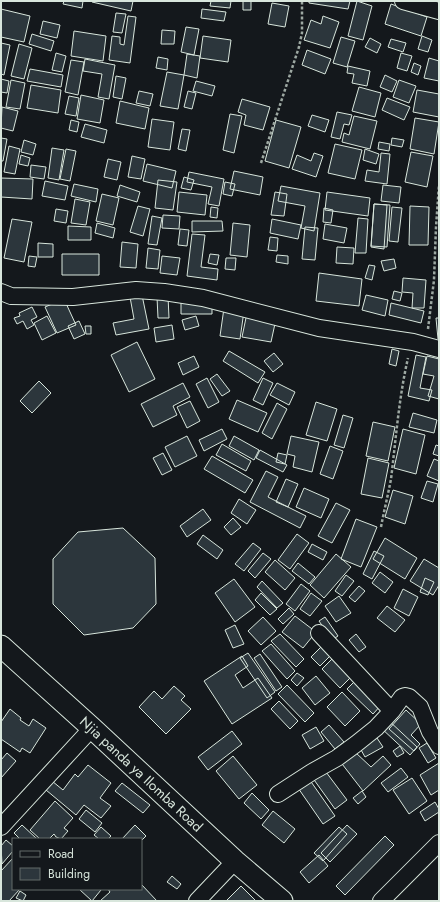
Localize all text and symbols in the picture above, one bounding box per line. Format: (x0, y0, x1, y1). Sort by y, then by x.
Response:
street label: Njia panda ya Ilomba Road (75, 712, 207, 836)
legend (12, 838, 142, 890)
text: Road (48, 845, 74, 863)
text: Building (48, 865, 90, 883)

